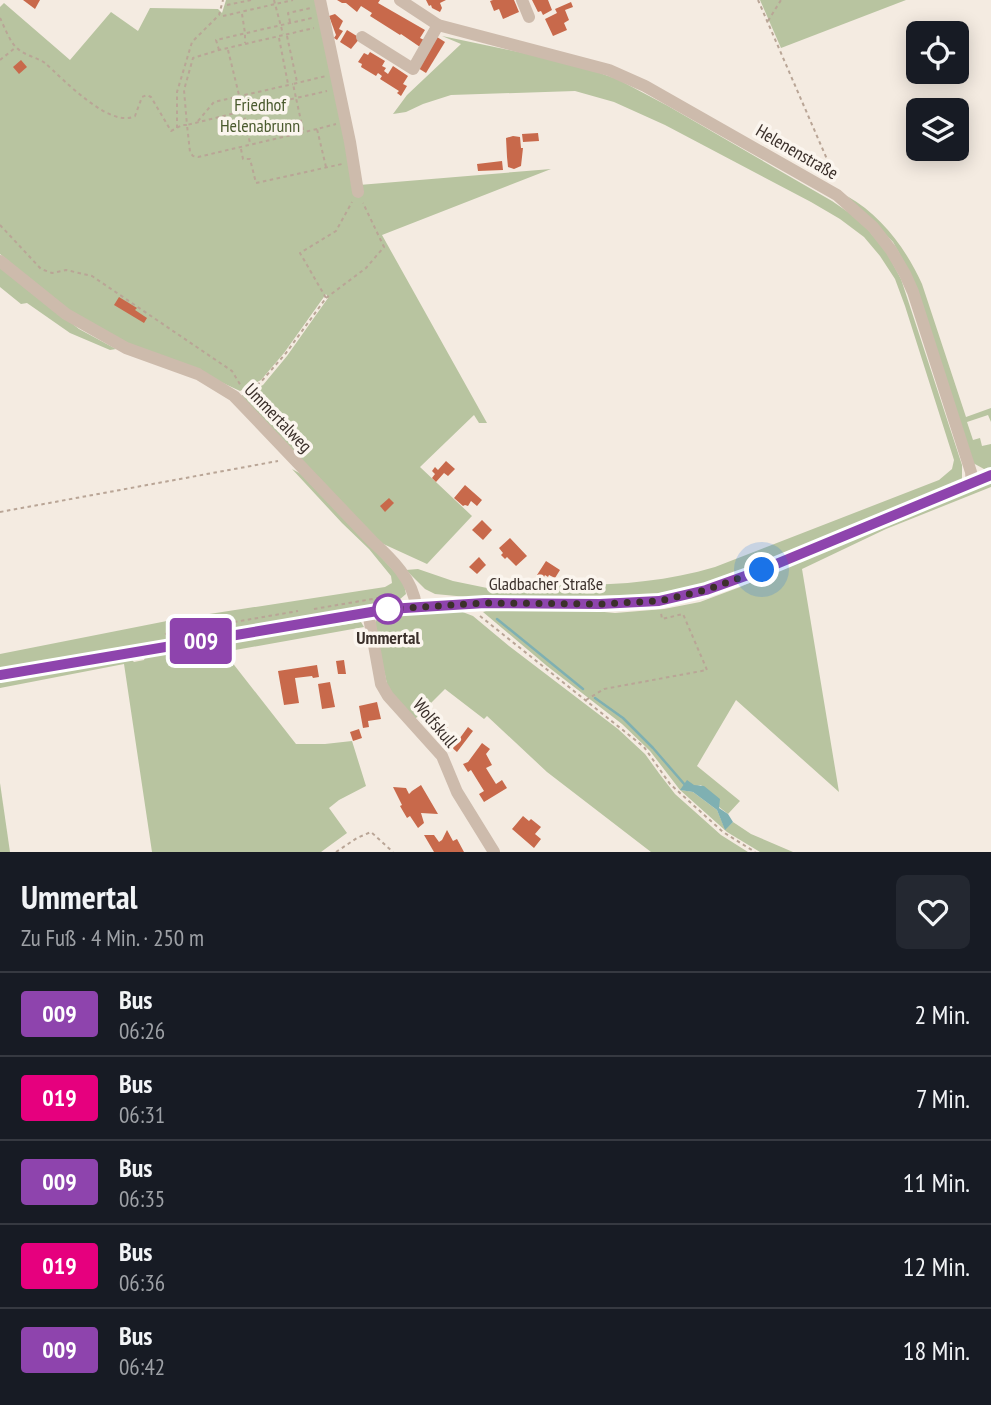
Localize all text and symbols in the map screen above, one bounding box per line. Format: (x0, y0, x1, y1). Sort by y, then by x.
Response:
map controls (906, 21, 969, 161)
button: locate (906, 21, 969, 84)
park label: Friedhof Helenabrunn (220, 93, 300, 137)
button: layers (906, 98, 969, 161)
street label: Helenenstraße (752, 119, 843, 184)
street label: Ummertalweg (240, 378, 317, 457)
your location (744, 552, 779, 587)
street label: Gladbacher Straße (489, 572, 603, 595)
marker: Ummertal (373, 594, 403, 624)
line badge: 009 (161, 618, 241, 664)
text: 009 (184, 625, 218, 656)
place label: Ummertal (356, 626, 420, 649)
street label: Wolfskull (408, 693, 463, 753)
text: Ummertal (21, 875, 138, 918)
button: heart (896, 875, 970, 949)
text: Zu Fuß · 4 Min. · 250 m (21, 923, 204, 952)
text: Bus (119, 983, 152, 1016)
text: 009 (42, 998, 77, 1029)
text: 2 Min. (915, 998, 970, 1031)
text: 06:26 (119, 1016, 165, 1045)
text: Bus (119, 1067, 152, 1100)
text: 019 (42, 1082, 77, 1113)
text: 7 Min. (916, 1082, 970, 1115)
text: 06:31 (119, 1100, 165, 1129)
text: Bus (119, 1151, 152, 1184)
text: 009 (42, 1166, 77, 1197)
text: 11 Min. (903, 1166, 970, 1199)
text: 06:35 (119, 1184, 165, 1213)
text: Bus (119, 1235, 152, 1268)
text: 019 (42, 1250, 77, 1281)
text: 12 Min. (903, 1250, 970, 1283)
text: 06:36 (119, 1268, 165, 1297)
text: Bus (119, 1319, 152, 1352)
text: 009 (42, 1334, 77, 1365)
text: 18 Min. (903, 1334, 970, 1367)
text: 06:42 (119, 1352, 165, 1381)

